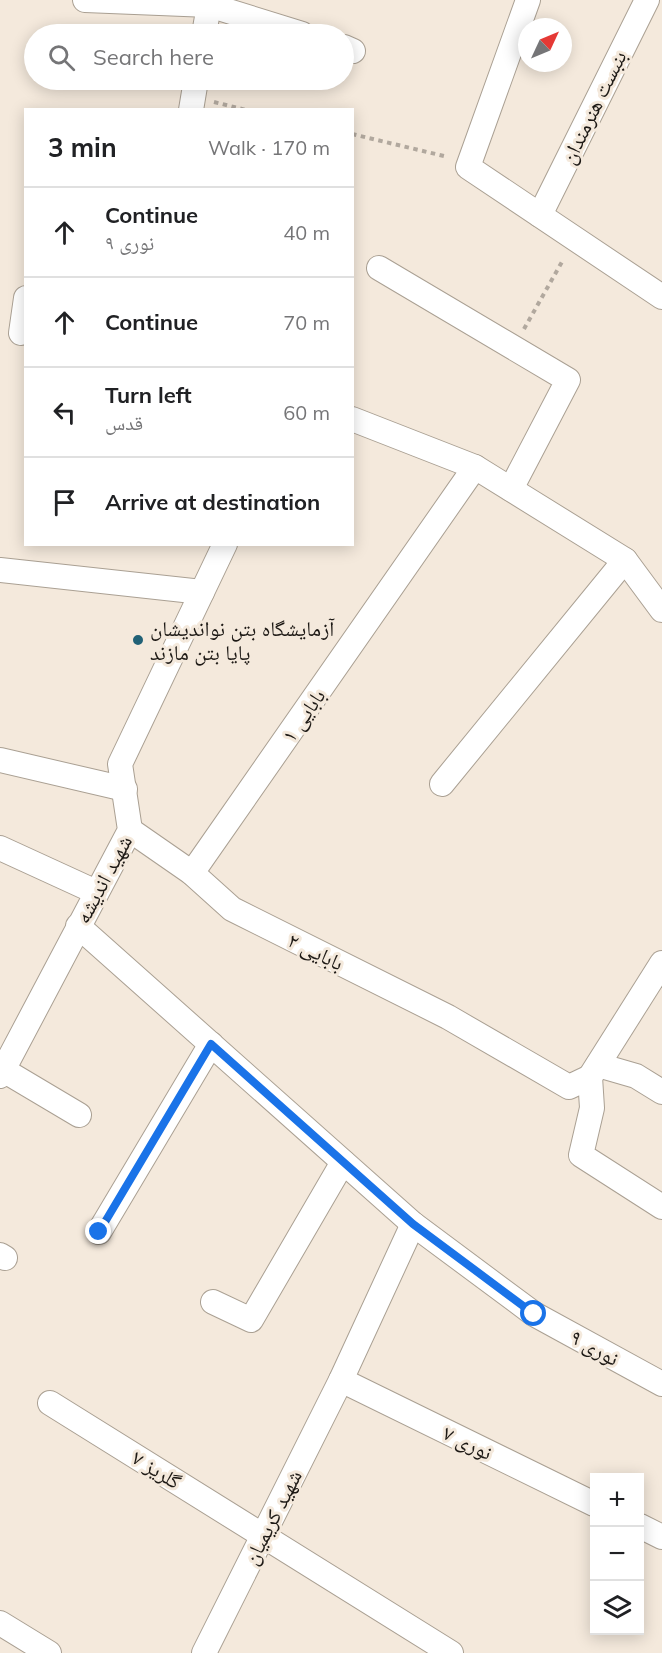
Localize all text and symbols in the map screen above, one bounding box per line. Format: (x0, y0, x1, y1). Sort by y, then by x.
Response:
north arrow (518, 18, 572, 72)
search box (24, 24, 354, 90)
icon: search (45, 41, 78, 74)
text: Search here (93, 43, 214, 71)
street label: بنبست هنرمندان (554, 46, 632, 168)
text: 3 min (48, 131, 117, 164)
text: Walk · 170 m (208, 135, 330, 160)
text: Continue (105, 201, 198, 229)
icon: ahead (48, 216, 81, 249)
text: 40 m (283, 220, 330, 245)
text: نوری ۹ (105, 230, 154, 255)
icon: ahead (48, 306, 81, 339)
text: Continue (105, 308, 198, 336)
text: 70 m (283, 310, 330, 335)
text: Turn left (105, 381, 192, 409)
icon: left (48, 396, 81, 429)
text: 60 m (283, 400, 330, 425)
text: قدس (105, 410, 143, 435)
icon: arrive (48, 486, 81, 519)
text: Arrive at destination (105, 488, 320, 516)
place label: آزمایشگاه بتن نواندیشان پایا بتن مازند (150, 615, 335, 666)
marker: آزمایشگاه بتن نواندیشان پایا بتن مازند (131, 633, 145, 647)
street label: بابایی ۱ (276, 683, 331, 747)
street label: شهید اندیشه (69, 830, 137, 928)
street label: بابایی ۲ (283, 926, 348, 976)
route end (85, 1218, 111, 1244)
route start (520, 1300, 546, 1326)
street label: نوری ۹ (566, 1323, 624, 1371)
street label: نوری ۷ (439, 1419, 497, 1465)
street label: گلریز ۷ (128, 1444, 187, 1494)
street label: شهید کریمیان (237, 1465, 307, 1569)
map controls (590, 1473, 644, 1635)
button: + (590, 1473, 644, 1527)
button: − (590, 1527, 644, 1581)
button: layers (590, 1581, 644, 1635)

